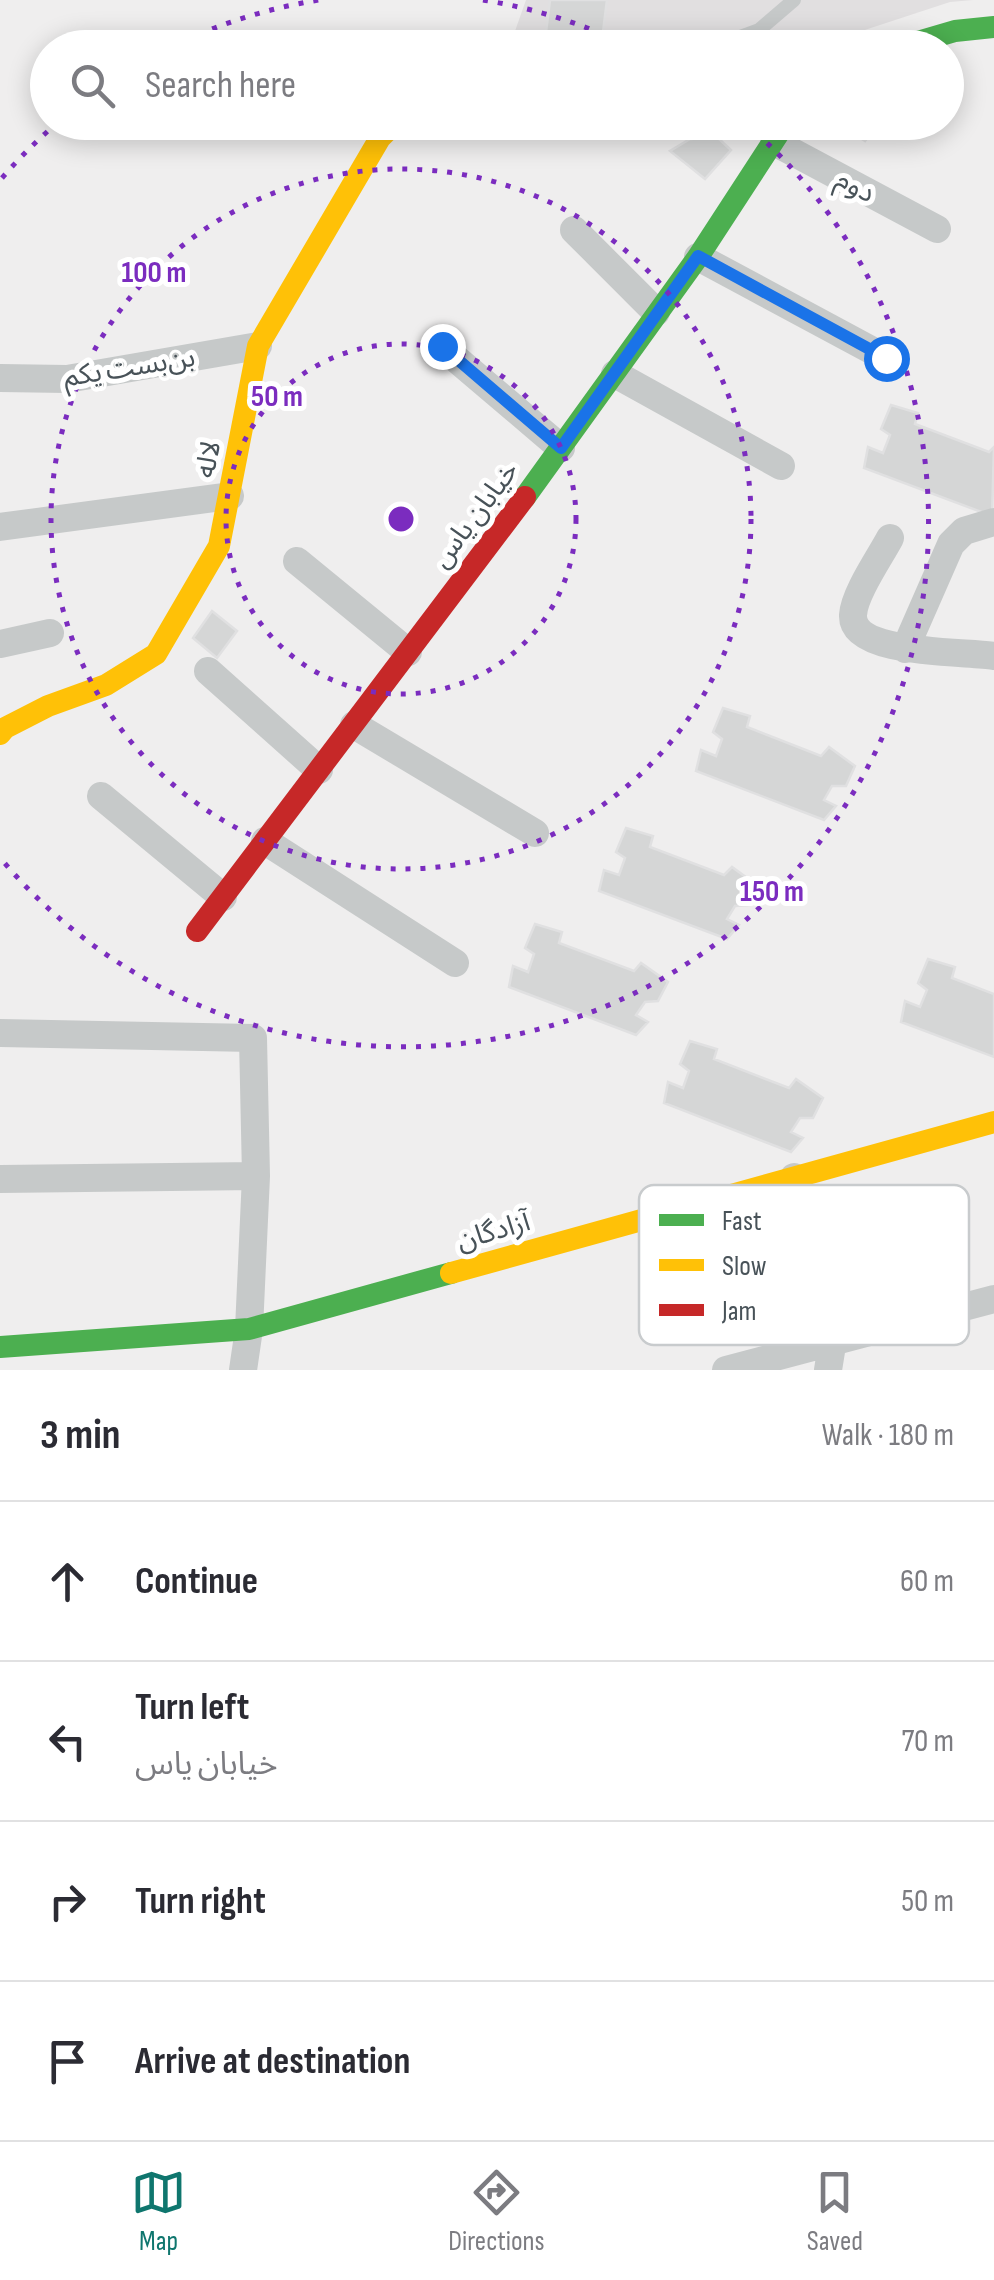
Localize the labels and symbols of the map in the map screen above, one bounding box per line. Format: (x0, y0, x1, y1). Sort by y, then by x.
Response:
street label: دوم (829, 162, 880, 213)
text: 100 m (122, 255, 186, 291)
route end (420, 324, 466, 370)
route start (864, 336, 910, 382)
street label: بن‌بست یکم (61, 341, 198, 398)
text: 50 m (251, 379, 303, 415)
street label: لاله (188, 438, 228, 481)
street label: خیابان یاس (424, 455, 526, 575)
centre of rings (383, 501, 419, 537)
text: 150 m (740, 874, 804, 910)
legend (639, 1185, 969, 1345)
street label: آزادگان (453, 1205, 536, 1258)
text: Fast (722, 1205, 761, 1238)
text: Slow (722, 1250, 767, 1283)
text: Jam (721, 1295, 757, 1328)

